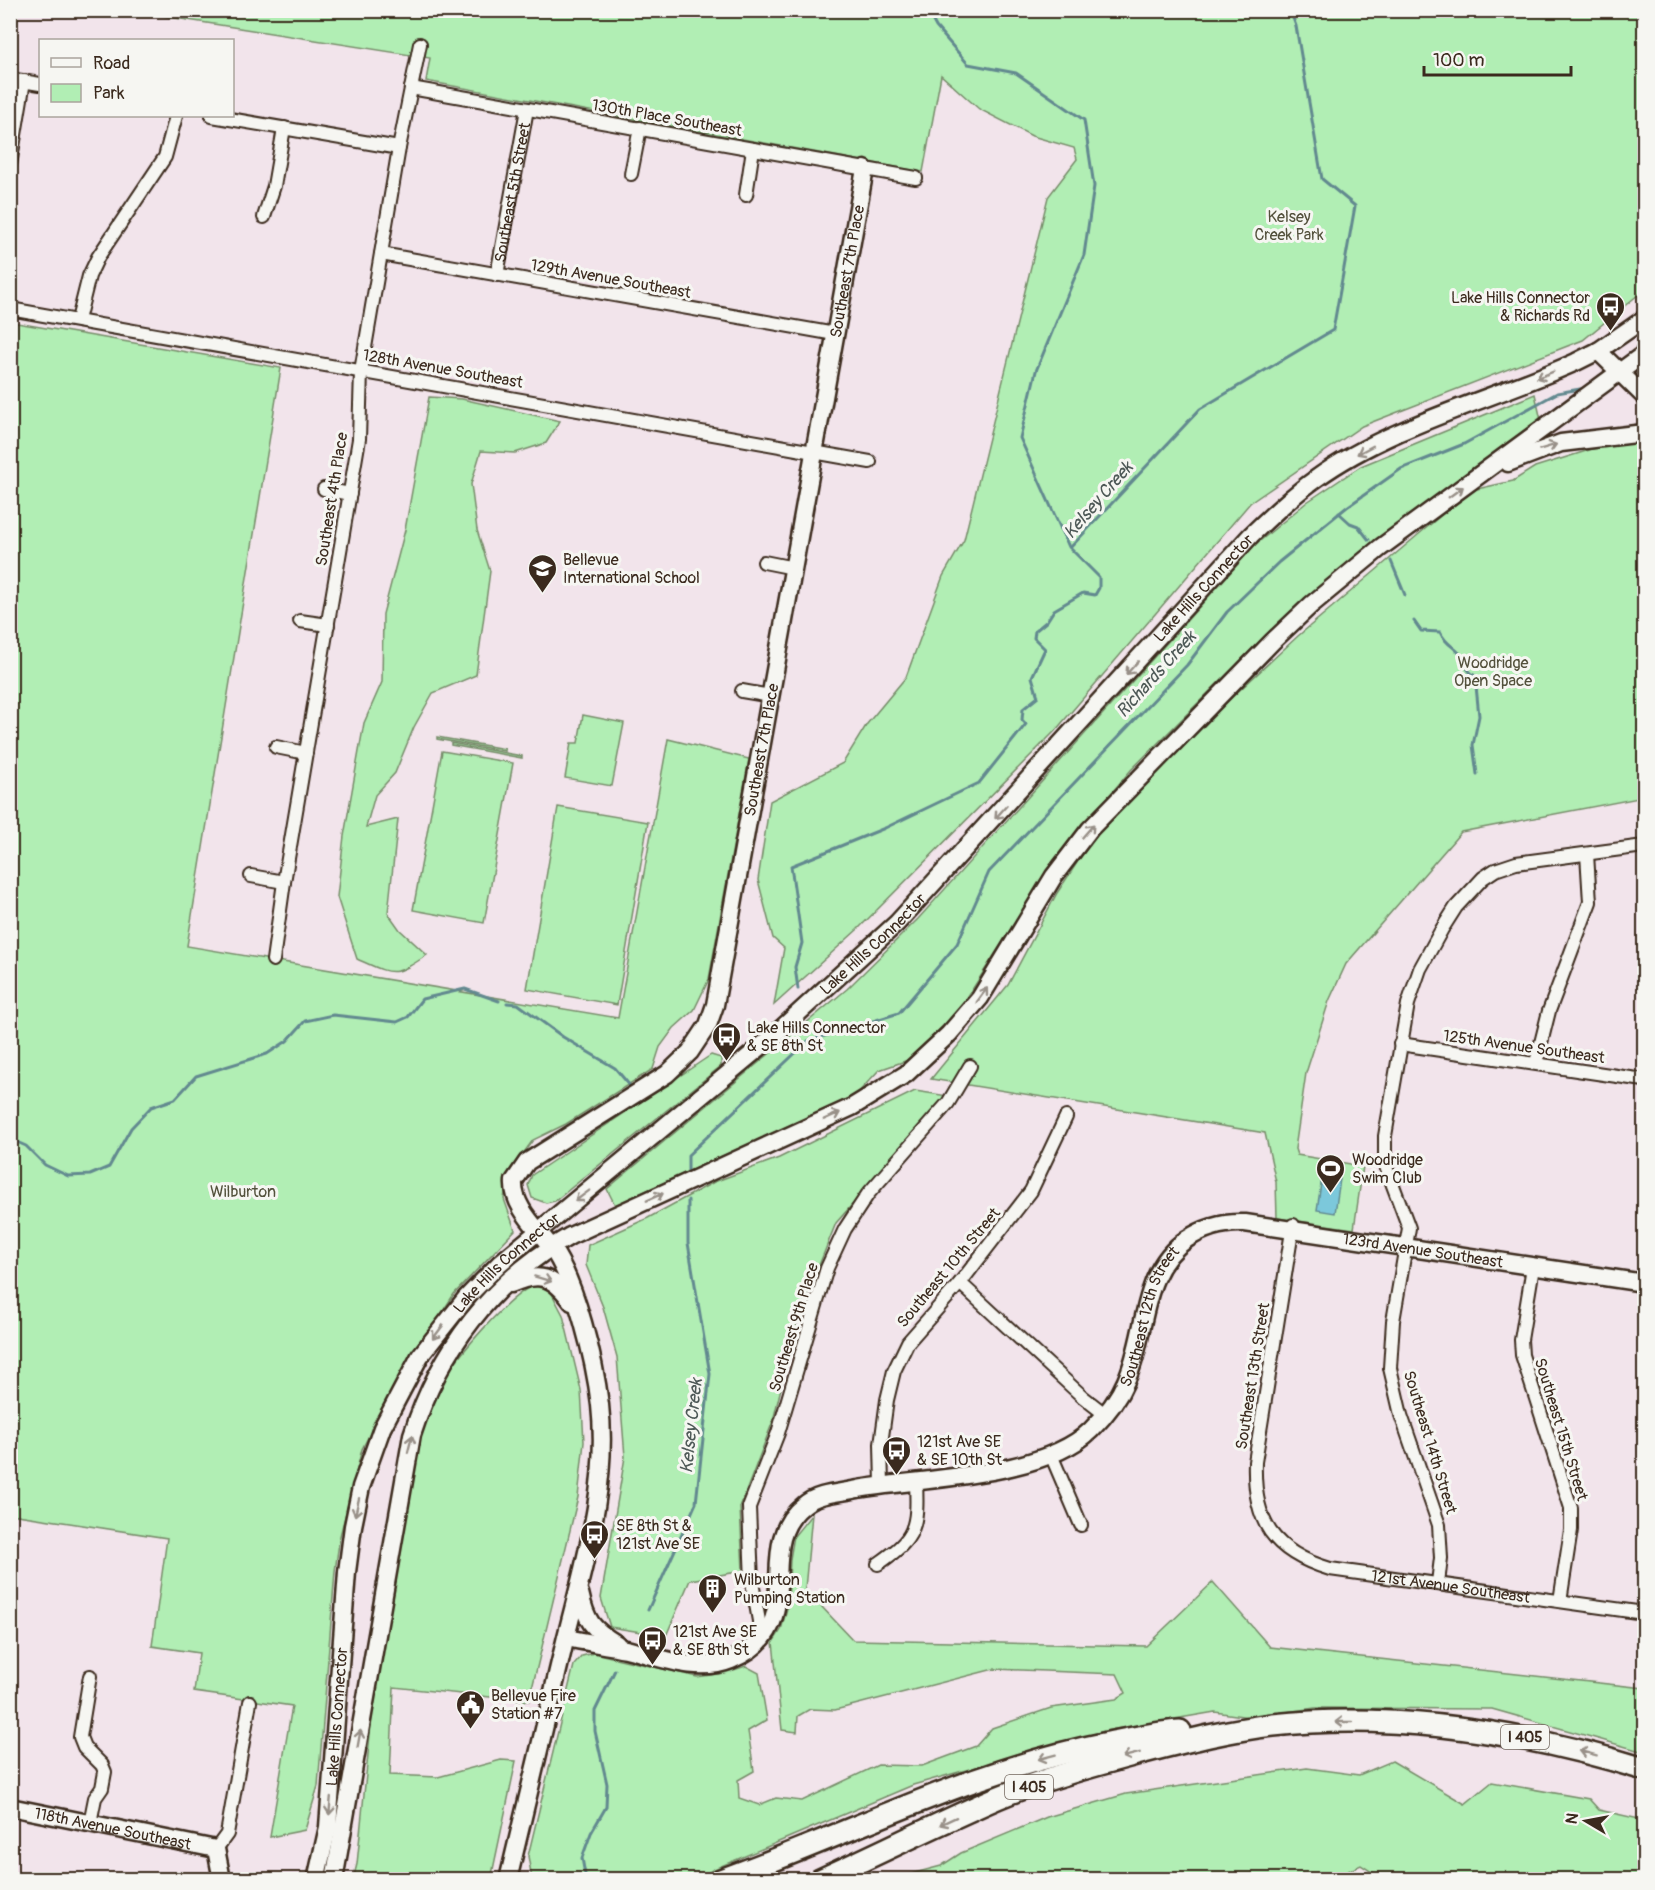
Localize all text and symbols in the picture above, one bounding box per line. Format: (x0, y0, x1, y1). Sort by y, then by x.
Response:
legend (39, 39, 234, 117)
scale bar (1424, 39, 1571, 77)
text: 100 m (1433, 49, 1485, 72)
text: Road (93, 52, 130, 75)
text: Park (93, 82, 125, 105)
street label: 130th Place Southeast (590, 95, 744, 141)
street label: Southeast 5th Street (490, 120, 535, 264)
street label: Southeast 7th Place (826, 203, 869, 339)
park label: Kelsey Creek Park (1254, 207, 1324, 245)
street label: 129th Avenue Southeast (529, 255, 693, 303)
place label: Lake Hills Connector & Richards Rd (1451, 288, 1590, 326)
bus stop icon: Lake Hills Connector & Richards Rd (1595, 290, 1627, 332)
street label: 128th Avenue Southeast (361, 345, 525, 393)
one-way arrow (1536, 370, 1555, 381)
street label: Southeast 4th Place (312, 431, 352, 567)
one-way arrow (1538, 441, 1557, 452)
one-way arrow (1356, 445, 1374, 456)
water label: Kelsey Creek (1059, 456, 1139, 544)
one-way arrow (1448, 486, 1464, 499)
street label: Lake Hills Connector (1150, 530, 1258, 646)
place label: Bellevue International School (563, 550, 700, 588)
school or university icon: Bellevue International School (526, 552, 558, 594)
water label: Richards Creek (1111, 625, 1202, 722)
park label: Woodridge Open Space (1454, 653, 1532, 691)
one-way arrow (1125, 660, 1139, 675)
street label: Southeast 7th Place (740, 682, 784, 818)
one-way arrow (994, 804, 1008, 819)
one-way arrow (1081, 824, 1095, 839)
street label: Lake Hills Connector (816, 889, 931, 1000)
one-way arrow (976, 987, 988, 1003)
place label: Lake Hills Connector & SE 8th St (747, 1018, 886, 1056)
bus stop icon: Lake Hills Connector & SE 8th St (710, 1020, 742, 1062)
street label: 125th Avenue Southeast (1442, 1026, 1606, 1068)
one-way arrow (823, 1110, 841, 1121)
place label: Woodridge Swim Club (1352, 1150, 1423, 1188)
sports icon: Woodridge Swim Club (1315, 1152, 1347, 1194)
park label: Wilburton (210, 1182, 276, 1202)
one-way arrow (575, 1190, 591, 1203)
one-way arrow (645, 1190, 663, 1202)
street label: Southeast 10th Street (893, 1203, 1005, 1332)
street label: Lake Hills Connector (449, 1208, 565, 1317)
street label: 123rd Avenue Southeast (1341, 1229, 1505, 1273)
street label: Southeast 12th Street (1116, 1242, 1184, 1390)
street label: Southeast 9th Place (765, 1260, 823, 1394)
one-way arrow (533, 1274, 552, 1285)
street label: Southeast 13th Street (1232, 1301, 1275, 1451)
one-way arrow (432, 1323, 444, 1339)
street label: Southeast 15th Street (1530, 1356, 1592, 1504)
street label: Southeast 14th Street (1399, 1368, 1461, 1517)
water label: Kelsey Creek (675, 1376, 708, 1474)
place label: 121st Ave SE & SE 10th St (917, 1432, 1003, 1470)
one-way arrow (404, 1434, 416, 1453)
bus stop icon: 121st Ave SE & SE 10th St (880, 1434, 912, 1476)
one-way arrow (350, 1497, 362, 1516)
place label: SE 8th St & 121st Ave SE (616, 1516, 700, 1554)
bus stop icon: SE 8th St & 121st Ave SE (579, 1518, 611, 1560)
street label: 121st Avenue Southeast (1370, 1566, 1532, 1608)
place label: Wilburton Pumping Station (734, 1570, 845, 1608)
building icon: Wilburton Pumping Station (697, 1572, 729, 1614)
place label: 121st Ave SE & SE 8th St (673, 1622, 757, 1660)
bus stop icon: 121st Ave SE & SE 8th St (636, 1624, 668, 1666)
street label: Lake Hills Connector (322, 1646, 352, 1787)
place label: Bellevue Fire Station #7 (491, 1686, 576, 1724)
public building icon: Bellevue Fire Station #7 (454, 1688, 486, 1730)
one-way arrow (1334, 1716, 1354, 1728)
road number: I 405 (1501, 1725, 1549, 1749)
one-way arrow (354, 1730, 365, 1750)
one-way arrow (1579, 1746, 1598, 1758)
one-way arrow (1122, 1750, 1141, 1762)
one-way arrow (1038, 1752, 1057, 1764)
road number: I 405 (1005, 1775, 1053, 1799)
north arrow (1556, 1791, 1616, 1851)
one-way arrow (324, 1795, 335, 1815)
street label: 118th Avenue Southeast (32, 1803, 193, 1855)
text: N (1561, 1811, 1583, 1826)
one-way arrow (940, 1815, 958, 1827)

